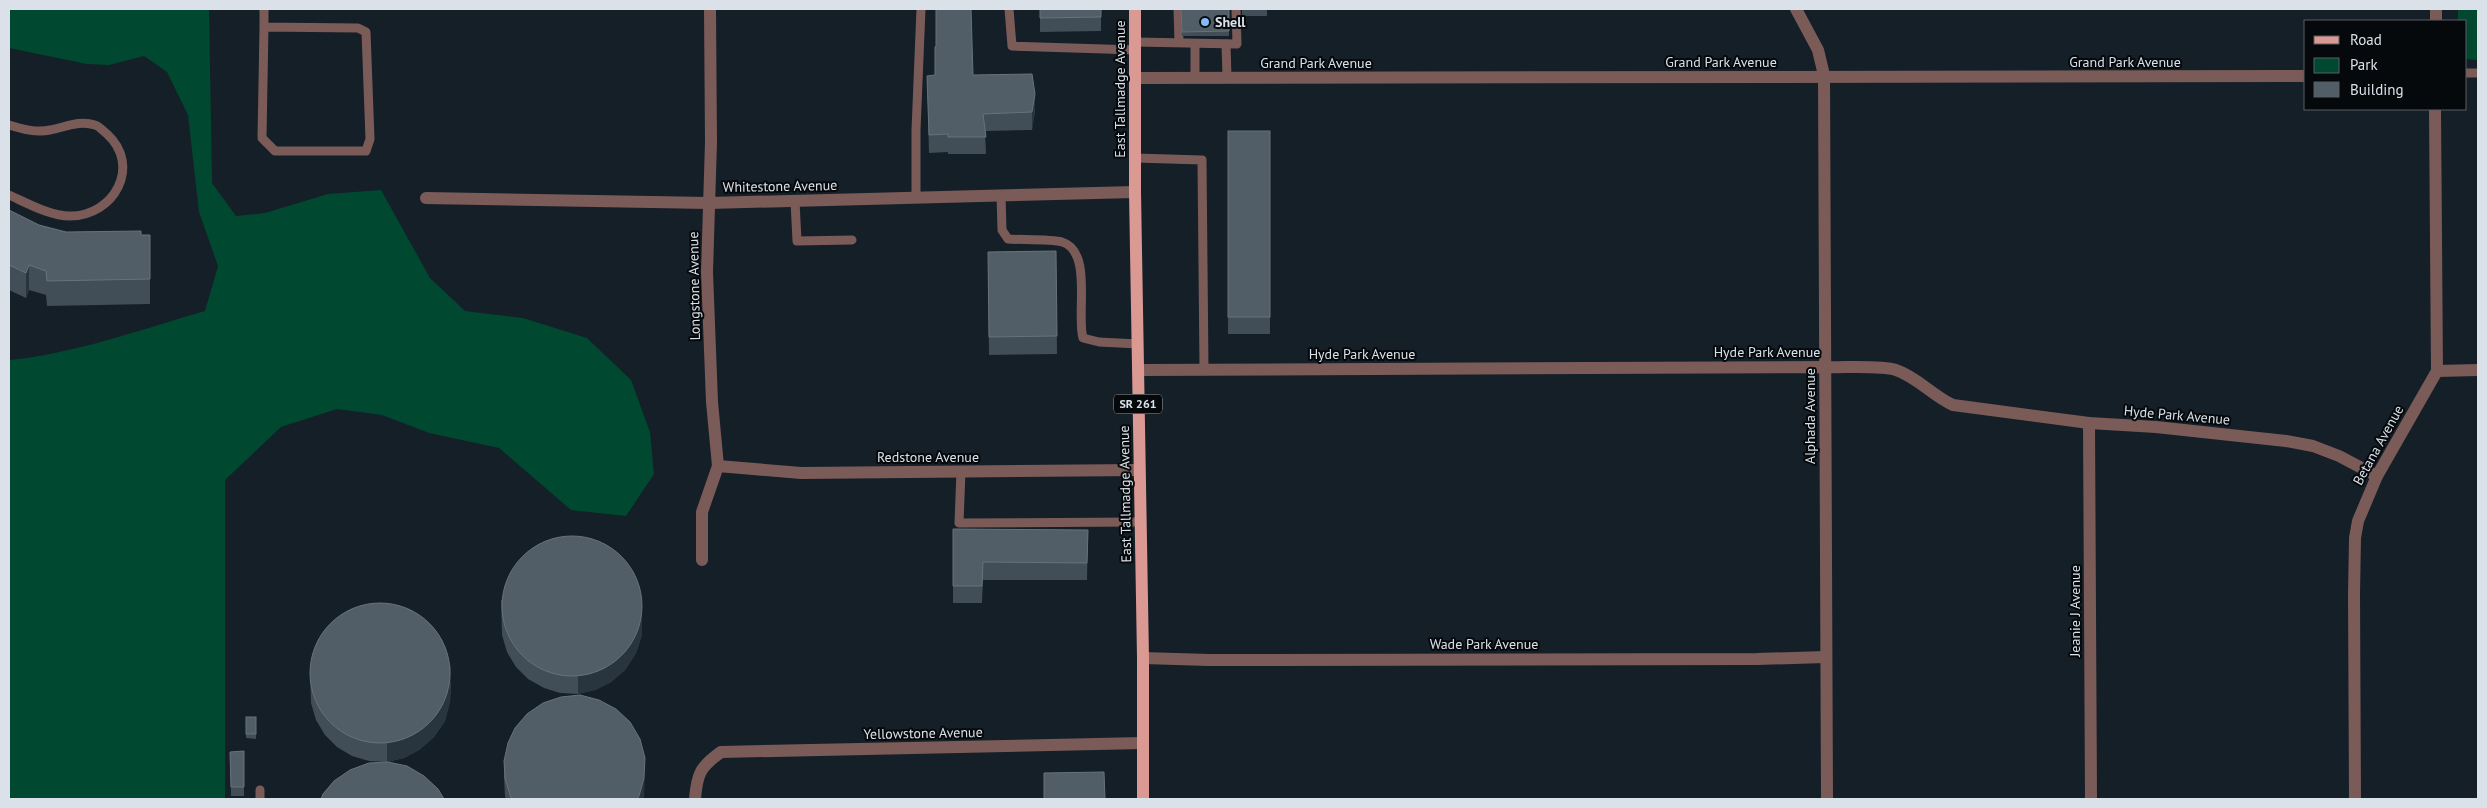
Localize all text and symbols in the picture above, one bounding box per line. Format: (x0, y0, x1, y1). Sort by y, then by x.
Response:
place label: Shell (1215, 13, 1246, 31)
marker: Shell (1199, 16, 1211, 28)
street label: East Tallmadge Avenue (1111, 20, 1129, 158)
legend (2304, 20, 2467, 110)
text: Road (2350, 30, 2382, 49)
street label: Grand Park Avenue (1665, 53, 1777, 71)
street label: Grand Park Avenue (2069, 53, 2181, 71)
street label: Grand Park Avenue (1260, 54, 1372, 72)
text: Park (2350, 55, 2378, 74)
text: Building (2350, 80, 2404, 99)
street label: Whitestone Avenue (723, 176, 837, 196)
street label: Longstone Avenue (684, 231, 704, 341)
street label: Hyde Park Avenue (1714, 343, 1820, 361)
street label: Hyde Park Avenue (1309, 345, 1415, 363)
street label: Alphada Avenue (1801, 368, 1819, 464)
road number: SR 261 (1114, 394, 1162, 414)
street label: Hyde Park Avenue (2123, 401, 2231, 429)
street label: Betana Avenue (2349, 402, 2407, 488)
street label: East Tallmadge Avenue (1115, 425, 1135, 563)
street label: Redstone Avenue (877, 448, 979, 466)
street label: Jeanie J Avenue (2066, 565, 2084, 658)
street label: Wade Park Avenue (1430, 635, 1538, 653)
street label: Yellowstone Avenue (863, 723, 983, 743)

